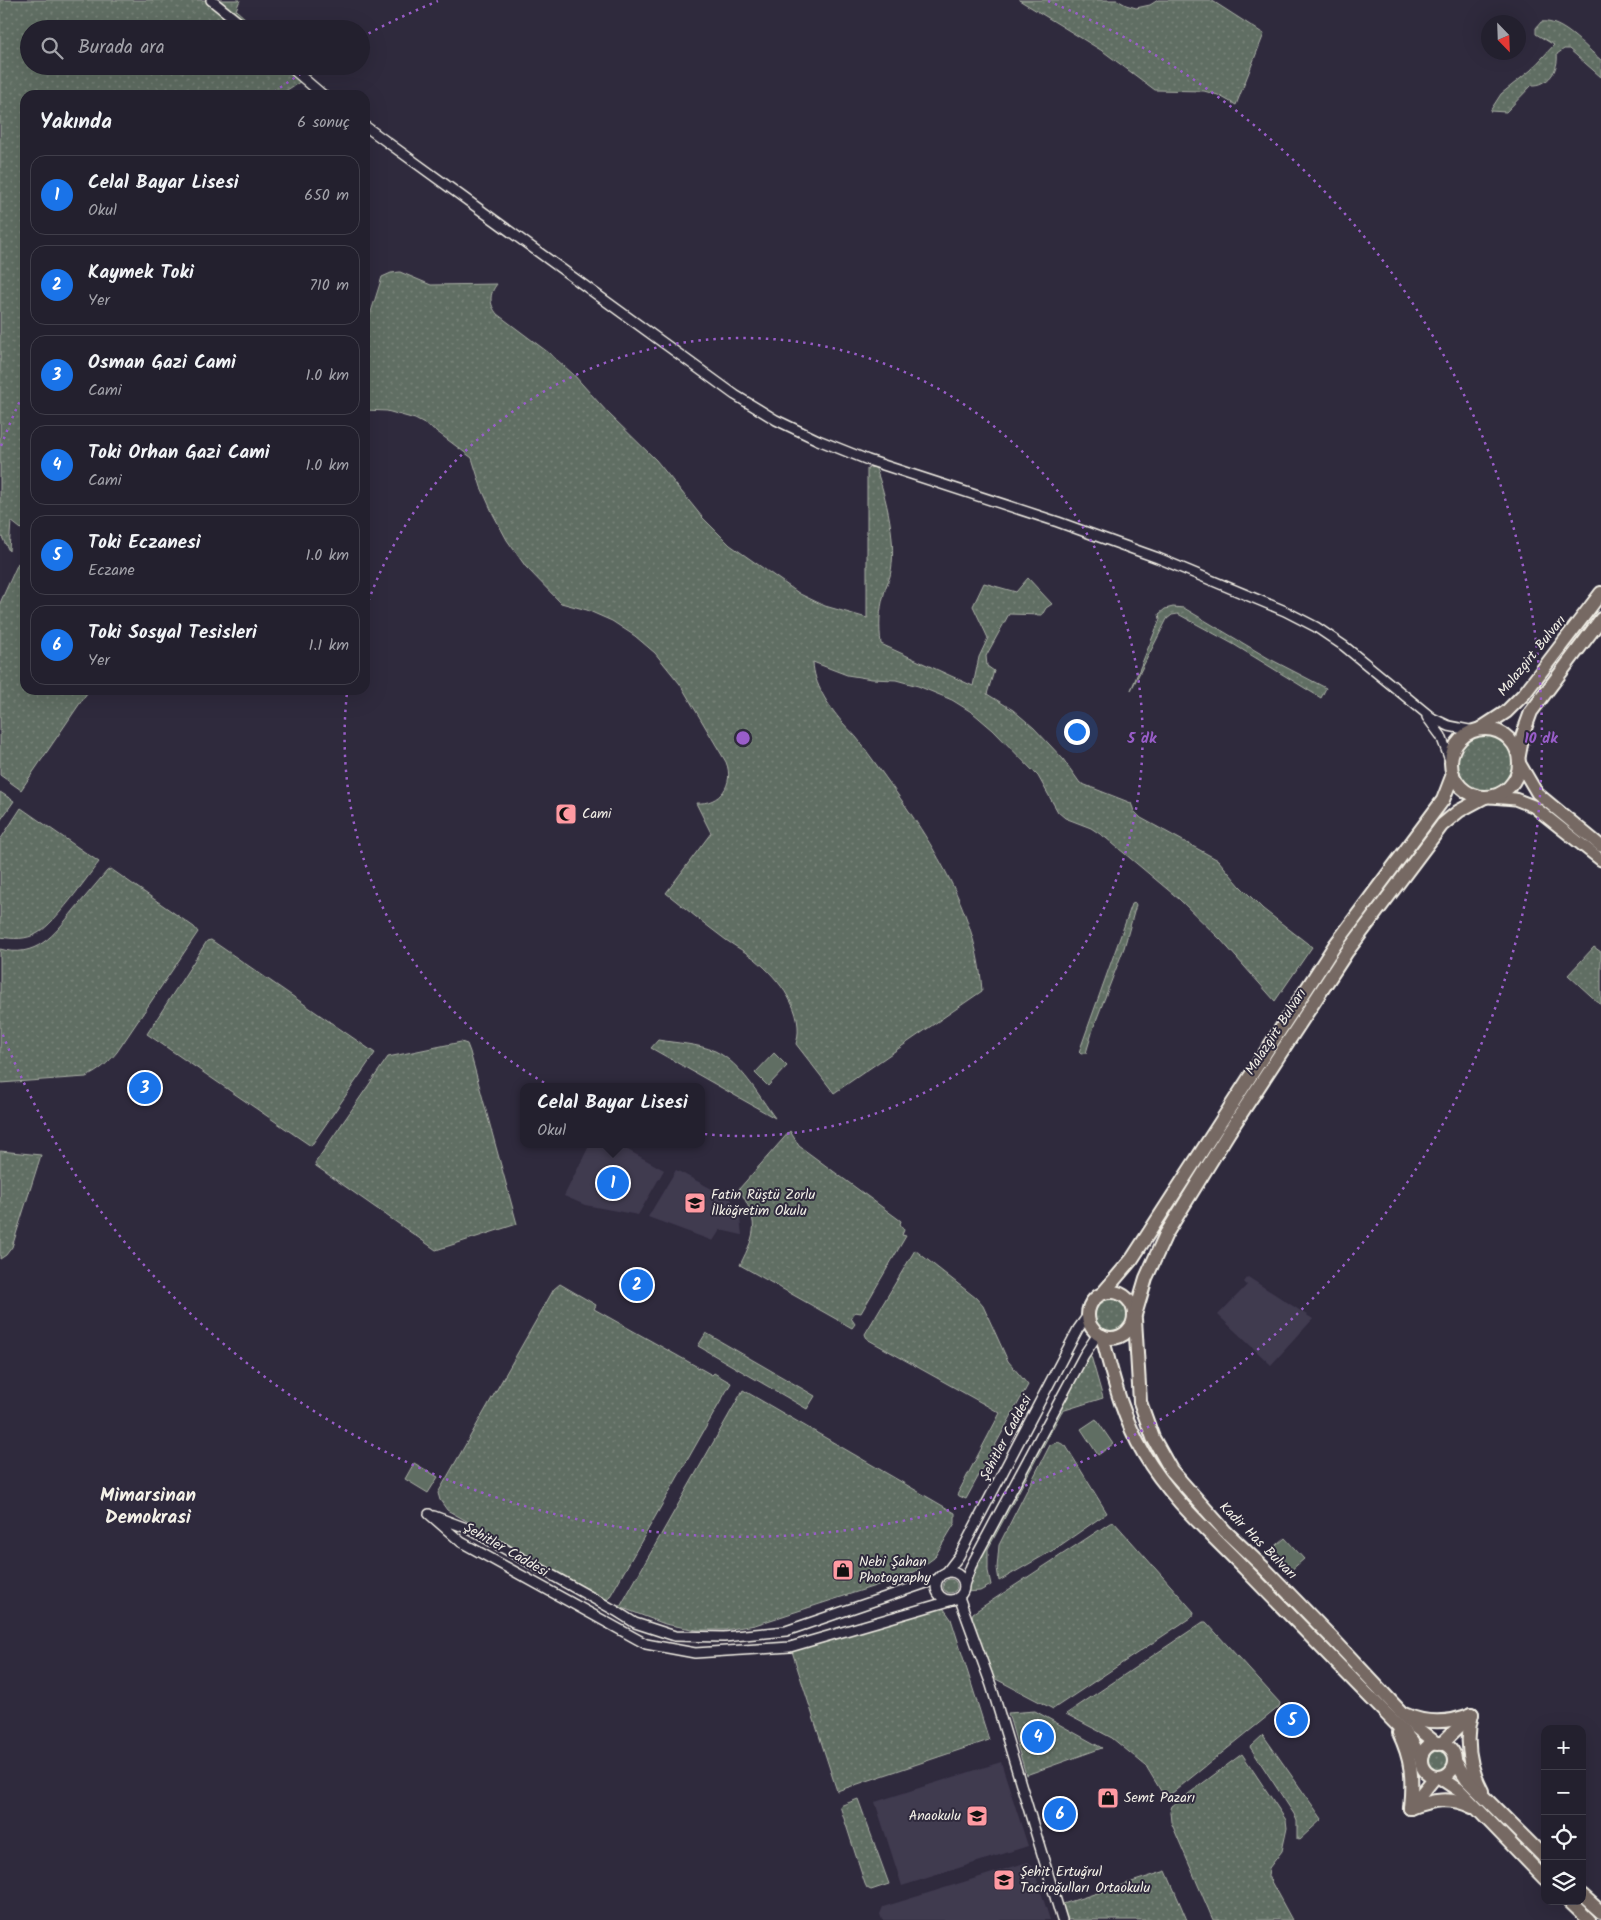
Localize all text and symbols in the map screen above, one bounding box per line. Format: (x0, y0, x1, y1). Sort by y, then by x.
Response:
north arrow (1481, 15, 1526, 60)
search box (20, 20, 370, 75)
text: Burada ara (78, 33, 165, 63)
icon: search (38, 34, 66, 62)
text: Yakında (40, 106, 112, 139)
text: 6 sonuç (297, 110, 350, 135)
text: Celal Bayar Lisesi (88, 168, 239, 198)
text: 1 (55, 183, 59, 208)
text: 650 m (304, 183, 349, 208)
text: Okul (88, 198, 117, 223)
text: Kaymek Toki (88, 258, 194, 288)
text: 2 (52, 273, 62, 298)
text: 710 m (309, 273, 349, 298)
text: Yer (88, 288, 110, 313)
text: Osman Gazi Cami (88, 348, 236, 378)
text: 3 (53, 363, 61, 388)
text: 1.0 km (306, 363, 349, 388)
text: Cami (88, 378, 122, 403)
text: Toki Orhan Gazi Cami (88, 438, 270, 468)
text: 4 (53, 453, 61, 478)
text: 1.0 km (306, 453, 349, 478)
text: Cami (88, 468, 122, 493)
text: Toki Eczanesi (88, 528, 201, 558)
text: 5 (53, 543, 61, 568)
text: 1.0 km (306, 543, 349, 568)
text: Eczane (88, 558, 135, 583)
street label: Malazgirt Bulvarı (1492, 610, 1572, 701)
text: Toki Sosyal Tesisleri (88, 618, 257, 648)
text: 6 (53, 633, 61, 658)
text: 1.1 km (309, 633, 349, 658)
text: Yer (88, 648, 110, 673)
your location (1064, 719, 1090, 745)
text: 5 dk (1127, 727, 1157, 751)
text: 10 dk (1524, 727, 1558, 751)
centre of rings (734, 729, 752, 747)
mosque icon: Cami (554, 802, 578, 826)
place label: Cami (582, 803, 612, 825)
street label: Malazgirt Bulvarı (1240, 984, 1312, 1080)
pin: 3 (129, 1069, 161, 1107)
popup (520, 1083, 705, 1148)
text: Celal Bayar Lisesi (537, 1088, 688, 1118)
text: Okul (537, 1118, 566, 1143)
pin: 1 (597, 1164, 629, 1202)
place label: Fatin Rüştü Zorlu İlköğretim Okulu (711, 1184, 815, 1222)
school or university icon: Fatin Rüştü Zorlu İlköğretim Okulu (683, 1191, 707, 1215)
pin: 2 (621, 1266, 653, 1304)
street label: Şehitler Caddesi (974, 1390, 1038, 1485)
district label: Mimarsinan Demokrasi (100, 1481, 196, 1533)
street label: Kadir Has Bulvarı (1214, 1497, 1302, 1585)
street label: Şehitler Caddesi (460, 1517, 553, 1584)
place label: Nebi Şahan Photography (859, 1551, 931, 1589)
shop icon: Nebi Şahan Photography (831, 1558, 855, 1582)
pin: 5 (1276, 1701, 1308, 1739)
pin: 4 (1022, 1718, 1054, 1756)
map controls (1541, 1725, 1586, 1905)
button: + (1541, 1725, 1586, 1770)
button: − (1541, 1770, 1586, 1815)
shop icon: Semt Pazarı (1096, 1786, 1120, 1810)
place label: Semt Pazarı (1124, 1787, 1195, 1809)
pin: 6 (1044, 1795, 1076, 1833)
school or university icon: Anaokulu (965, 1804, 989, 1828)
place label: Anaokulu (909, 1805, 961, 1827)
button: locate (1541, 1815, 1586, 1860)
button: layers (1541, 1860, 1586, 1905)
place label: Şehit Ertuğrul Taciroğulları Ortaokulu (1020, 1861, 1151, 1899)
school or university icon: Şehit Ertuğrul Taciroğulları Ortaokulu (992, 1868, 1016, 1892)

